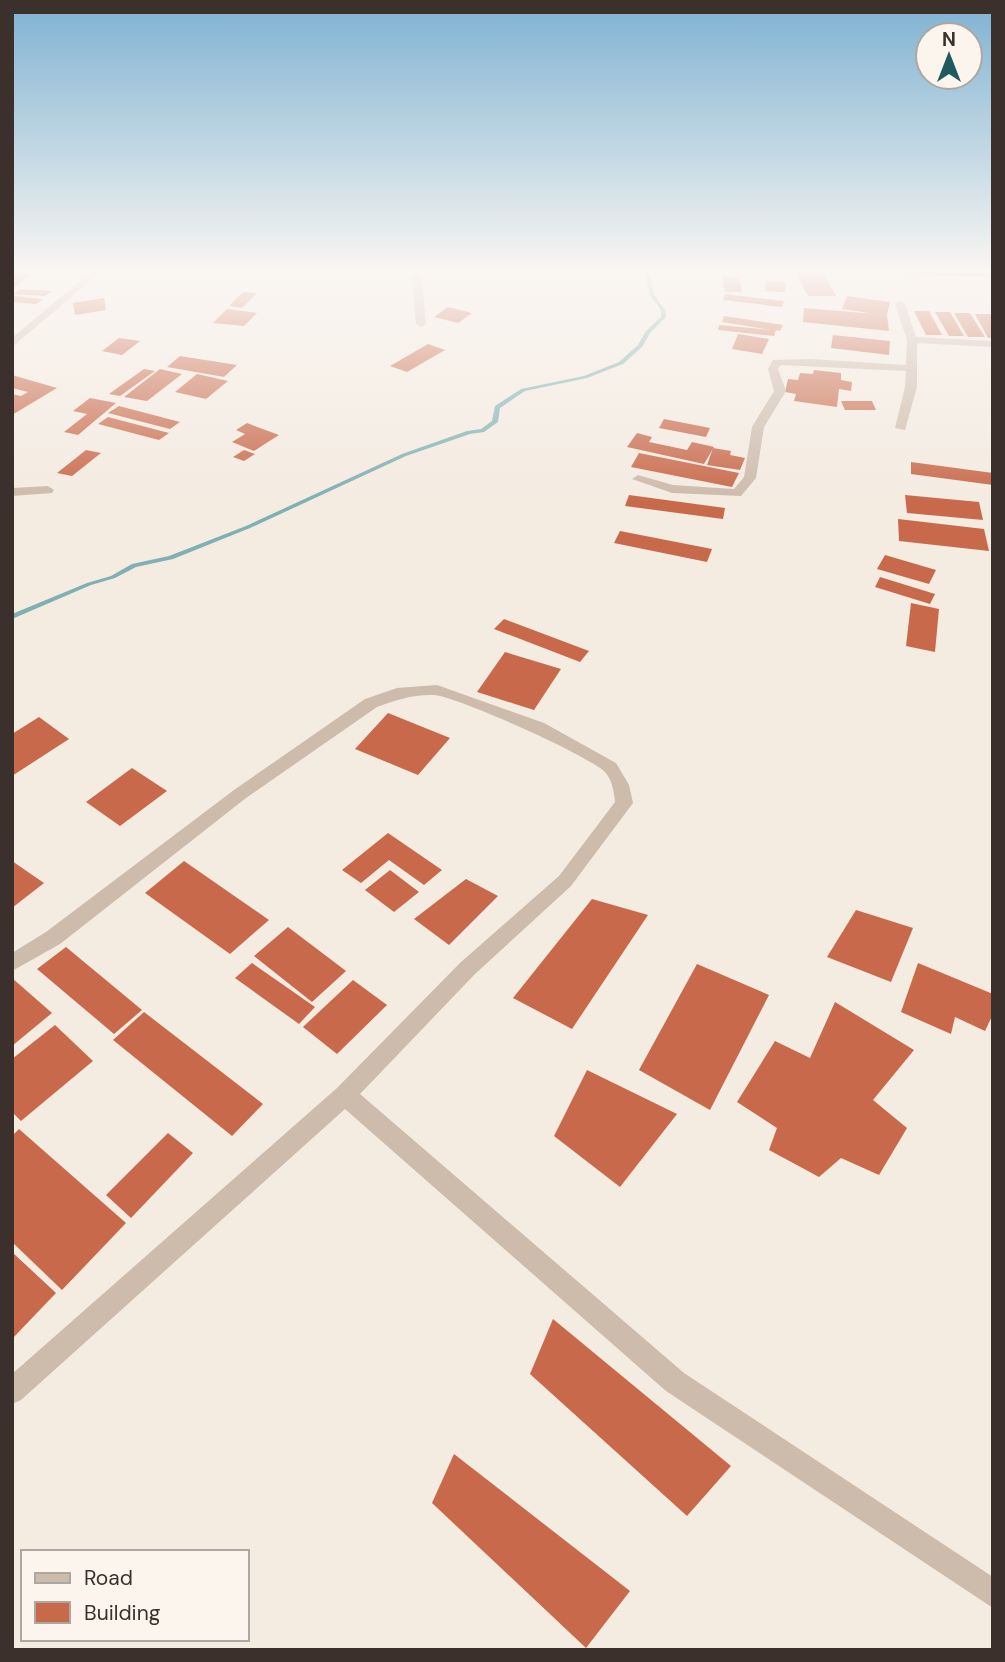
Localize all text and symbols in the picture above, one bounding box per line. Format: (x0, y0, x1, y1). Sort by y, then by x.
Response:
north arrow (914, 21, 984, 91)
text: N (942, 27, 956, 52)
legend (21, 1550, 248, 1641)
text: Road (84, 1564, 133, 1592)
text: Building (84, 1599, 161, 1627)

